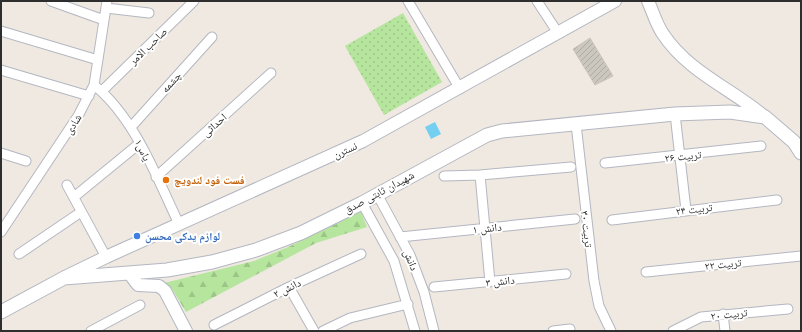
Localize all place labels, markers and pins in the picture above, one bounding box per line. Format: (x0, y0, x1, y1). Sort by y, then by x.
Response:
place label: فست فود لندویچ (174, 173, 245, 188)
marker: فست فود لندویچ (161, 175, 171, 185)
place label: لوازم یدکی محسن (145, 229, 220, 244)
marker: لوازم یدکی محسن (132, 231, 142, 241)

